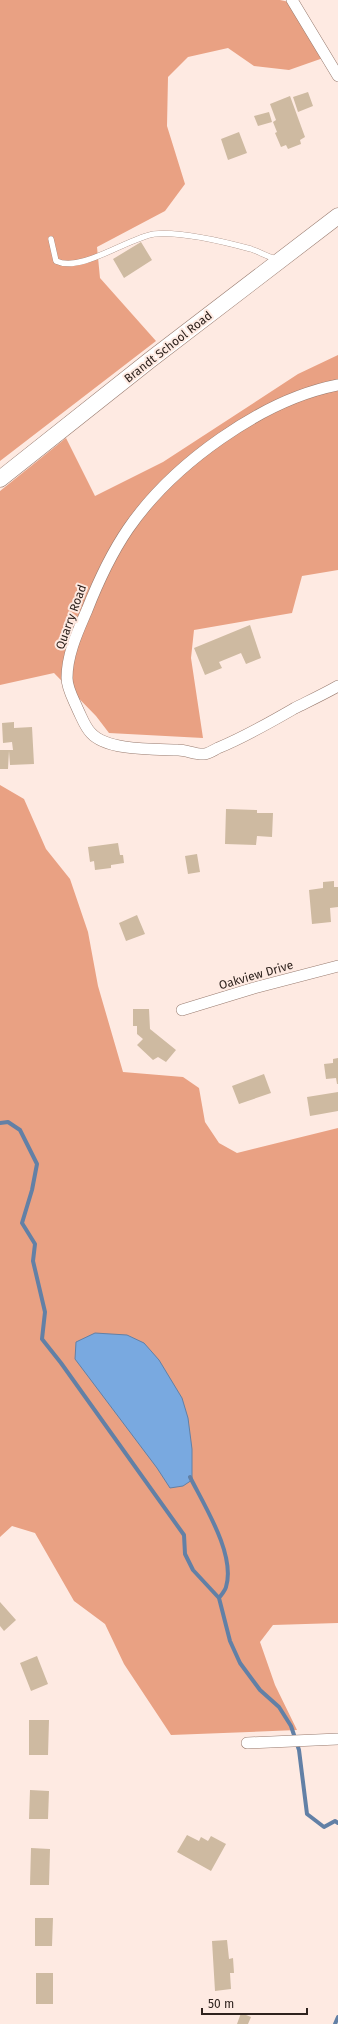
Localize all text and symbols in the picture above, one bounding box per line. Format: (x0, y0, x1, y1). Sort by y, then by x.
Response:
street label: Brandt School Road (121, 308, 215, 386)
street label: Quarry Road (53, 583, 89, 651)
street label: Oakview Drive (217, 958, 295, 992)
scale bar (202, 1990, 307, 2016)
text: 50 m (208, 1997, 234, 2011)

